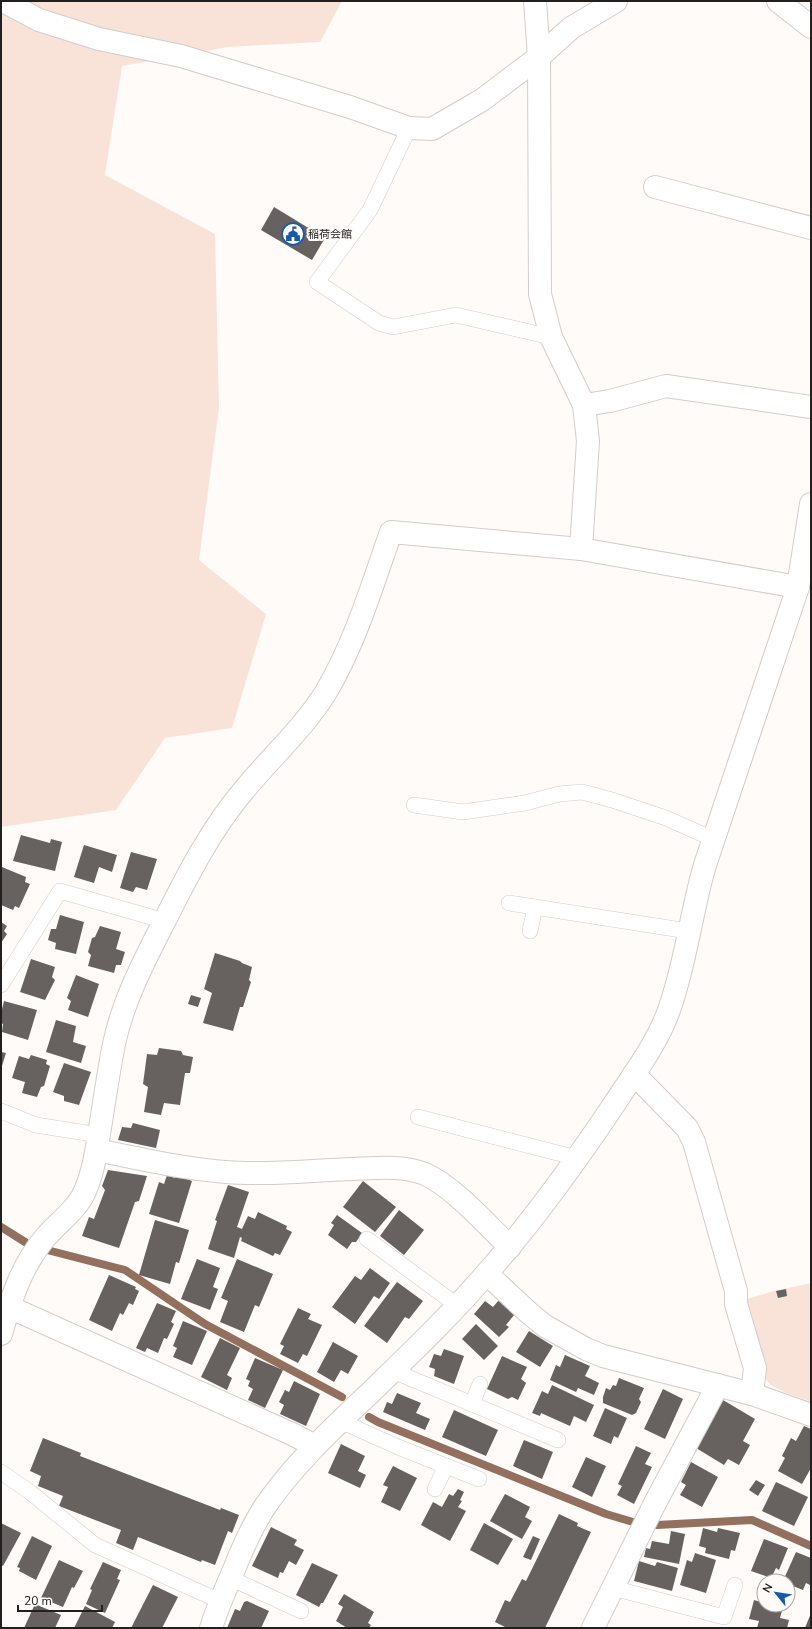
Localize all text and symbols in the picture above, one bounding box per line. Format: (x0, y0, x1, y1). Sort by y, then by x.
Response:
public building icon: 稲荷会館 (280, 221, 306, 247)
place label: 稲荷会館 (308, 227, 352, 242)
north arrow (756, 1573, 796, 1613)
text: N (759, 1581, 776, 1596)
scale bar (18, 1587, 102, 1613)
text: 20 m (24, 1593, 52, 1609)

